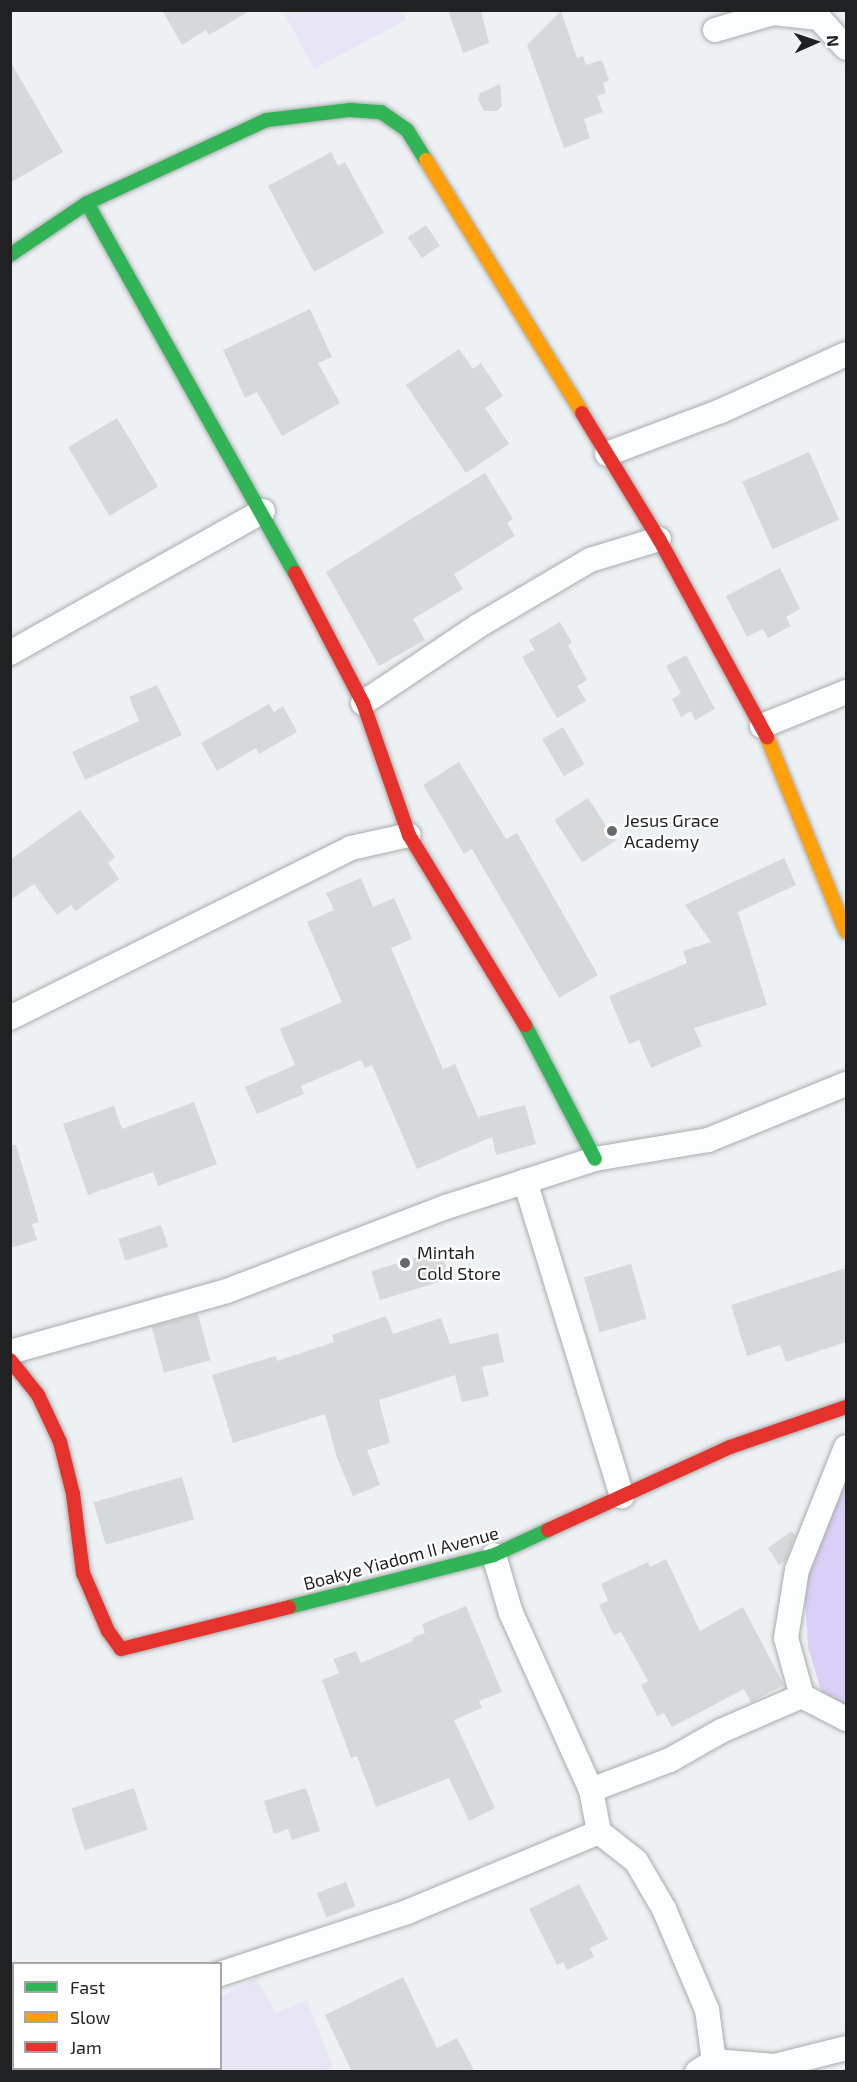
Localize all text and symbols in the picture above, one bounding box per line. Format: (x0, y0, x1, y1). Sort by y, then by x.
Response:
north arrow (785, 12, 845, 72)
text: N (824, 35, 843, 47)
place label: Jesus Grace Academy (624, 810, 719, 852)
marker: Jesus Grace Academy (605, 824, 619, 838)
place label: Mintah Cold Store (417, 1242, 501, 1284)
marker: Mintah Cold Store (398, 1256, 412, 1270)
street label: Boakye Yiadom II Avenue (301, 1521, 501, 1595)
legend (12, 1962, 222, 2070)
text: Fast (70, 1976, 105, 1998)
text: Slow (70, 2006, 110, 2028)
text: Jam (70, 2036, 102, 2058)

